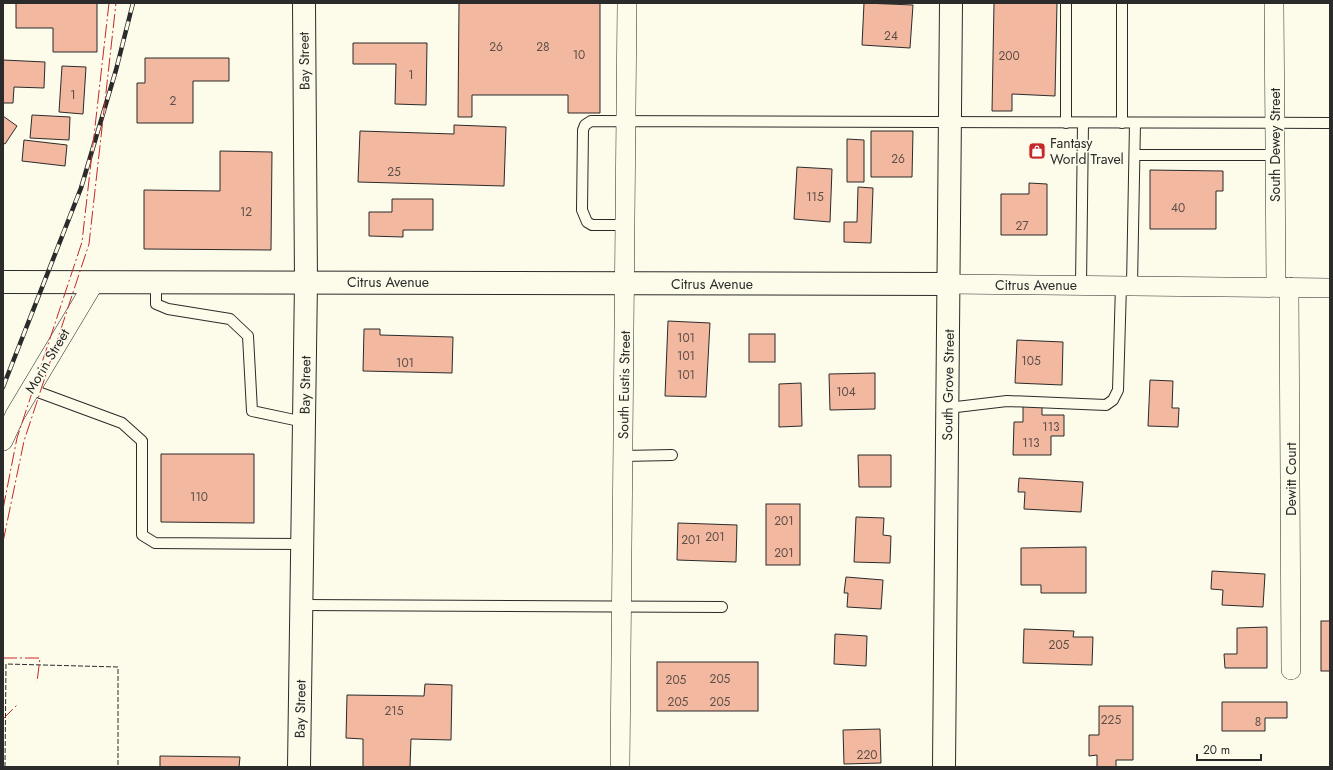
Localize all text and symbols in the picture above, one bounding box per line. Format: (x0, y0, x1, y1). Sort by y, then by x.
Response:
house number: 24 (884, 27, 898, 45)
street label: Bay Street (293, 31, 315, 90)
house number: 26 (489, 38, 503, 56)
house number: 28 (536, 38, 550, 56)
house number: 10 (573, 46, 585, 64)
house number: 200 (998, 47, 1020, 65)
house number: 1 (408, 66, 414, 84)
house number: 1 (70, 86, 76, 104)
street label: South Dewey Street (1265, 87, 1285, 202)
house number: 2 (170, 92, 177, 110)
place label: Fantasy World Travel (1050, 133, 1124, 169)
shop icon: Fantasy World Travel (1027, 141, 1047, 161)
house number: 26 (891, 150, 905, 168)
house number: 25 (387, 163, 401, 181)
house number: 115 (806, 188, 824, 206)
house number: 40 (1171, 199, 1185, 217)
house number: 12 (240, 203, 252, 221)
house number: 27 (1015, 217, 1029, 235)
street label: Citrus Avenue (347, 272, 429, 292)
street label: Citrus Avenue (671, 274, 753, 294)
street label: Citrus Avenue (995, 275, 1077, 295)
street label: Morin Street (20, 324, 75, 397)
house number: 101 (677, 329, 695, 347)
street label: South Grove Street (937, 329, 959, 441)
street label: South Eustis Street (613, 330, 635, 439)
house number: 101 (677, 347, 695, 365)
house number: 105 (1021, 352, 1041, 370)
house number: 101 (396, 354, 414, 372)
street label: Bay Street (294, 355, 316, 414)
house number: 101 (677, 366, 695, 384)
house number: 104 (836, 383, 856, 401)
house number: 113 (1042, 418, 1060, 436)
house number: 113 (1022, 434, 1040, 452)
street label: Dewitt Court (1281, 442, 1301, 516)
house number: 110 (190, 488, 208, 506)
house number: 201 (774, 512, 794, 530)
house number: 201 (705, 528, 725, 546)
house number: 201 (681, 531, 701, 549)
house number: 201 (774, 544, 794, 562)
house number: 205 (1049, 636, 1070, 654)
house number: 205 (710, 670, 731, 688)
house number: 205 (666, 671, 687, 689)
street label: Bay Street (289, 679, 311, 738)
house number: 205 (668, 693, 689, 711)
house number: 205 (710, 693, 731, 711)
house number: 215 (385, 702, 404, 720)
house number: 225 (1101, 711, 1121, 729)
house number: 8 (1255, 713, 1261, 731)
scale bar (1197, 736, 1261, 762)
text: 20 m (1203, 741, 1230, 759)
house number: 220 (857, 746, 877, 764)

